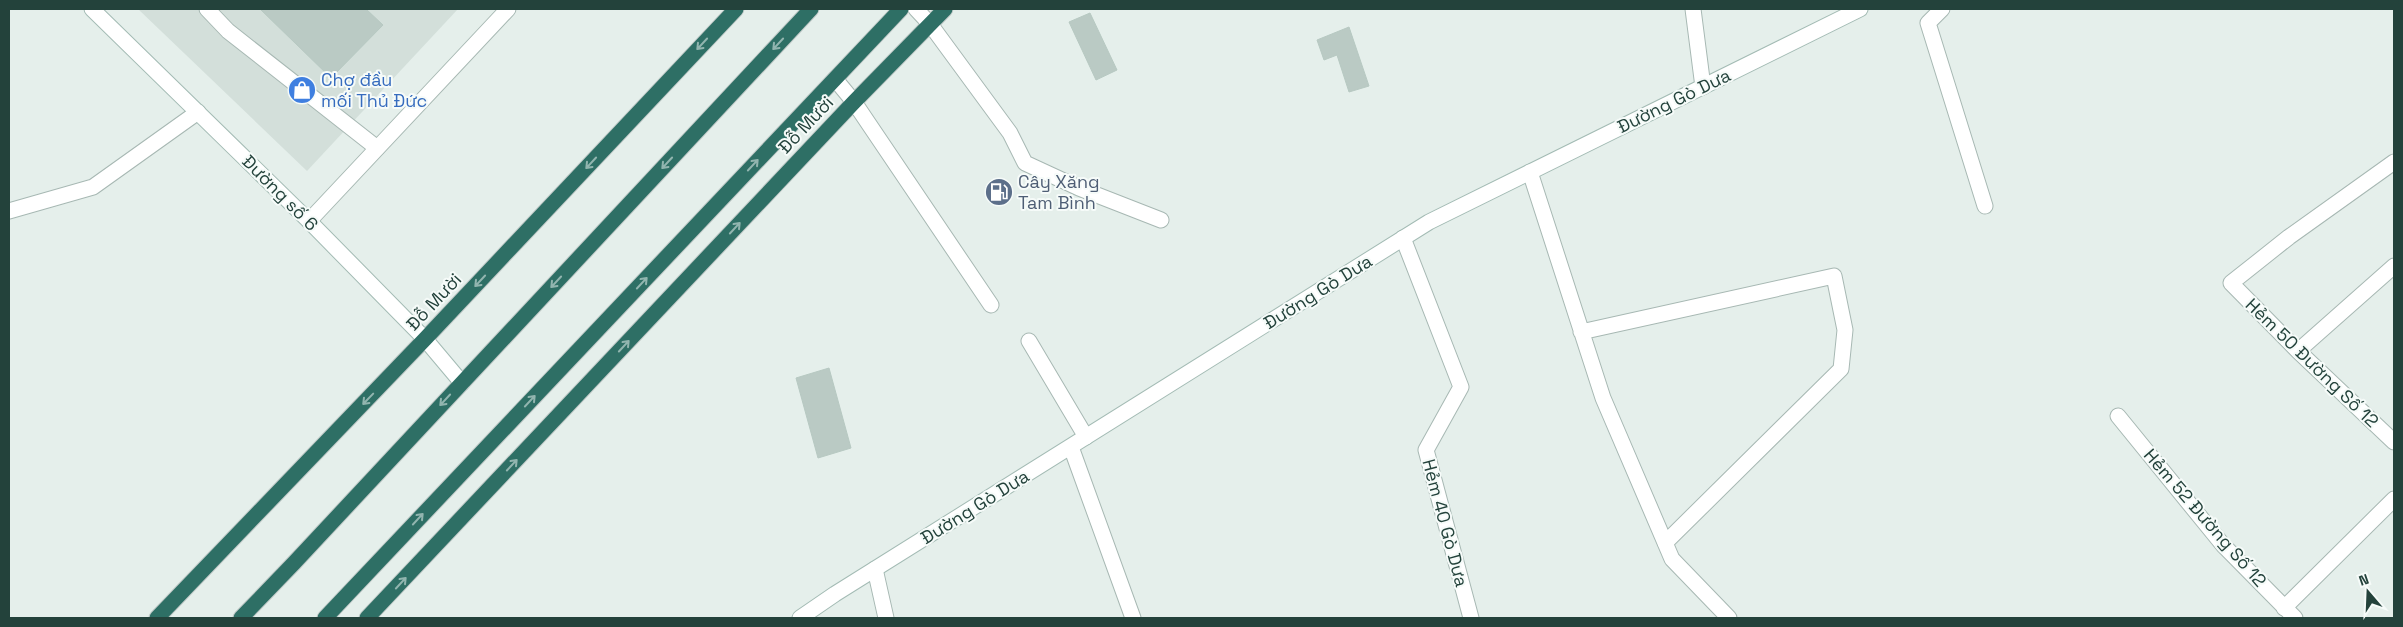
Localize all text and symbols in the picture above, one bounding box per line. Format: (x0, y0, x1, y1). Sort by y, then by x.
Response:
one-way arrow (696, 38, 708, 51)
one-way arrow (772, 38, 784, 51)
street label: Đường Gò Dưa (1613, 63, 1734, 138)
place label: Chợ đầu mối Thủ Đức (321, 68, 427, 112)
shop icon: Chợ đầu mối Thủ Đức (287, 75, 317, 105)
street label: Đỗ Mười (773, 91, 838, 158)
street label: Đường số 6 (238, 150, 323, 235)
one-way arrow (585, 156, 597, 169)
one-way arrow (661, 157, 673, 169)
one-way arrow (747, 159, 759, 171)
place label: Cây Xăng Tam Bình (1018, 170, 1100, 214)
fuel station icon: Cây Xăng Tam Bình (984, 177, 1014, 207)
one-way arrow (729, 222, 741, 234)
street label: Đường Gò Dưa (1259, 249, 1376, 334)
street label: Đỗ Mười (401, 268, 466, 335)
one-way arrow (474, 275, 486, 287)
one-way arrow (550, 275, 562, 288)
one-way arrow (636, 277, 648, 290)
street label: Hẻm 50 Đường Số 12 (2241, 293, 2384, 432)
one-way arrow (618, 340, 630, 353)
one-way arrow (362, 393, 374, 405)
one-way arrow (439, 394, 451, 407)
one-way arrow (524, 395, 536, 408)
street label: Hẻm 52 Đường Số 12 (2139, 444, 2272, 592)
street label: Hẻm 40 Gò Dưa (1417, 456, 1474, 589)
one-way arrow (506, 458, 518, 471)
street label: Đường Gò Dưa (916, 464, 1033, 549)
one-way arrow (412, 513, 424, 526)
north arrow (2343, 567, 2393, 617)
text: N (2356, 570, 2371, 590)
one-way arrow (395, 576, 407, 589)

